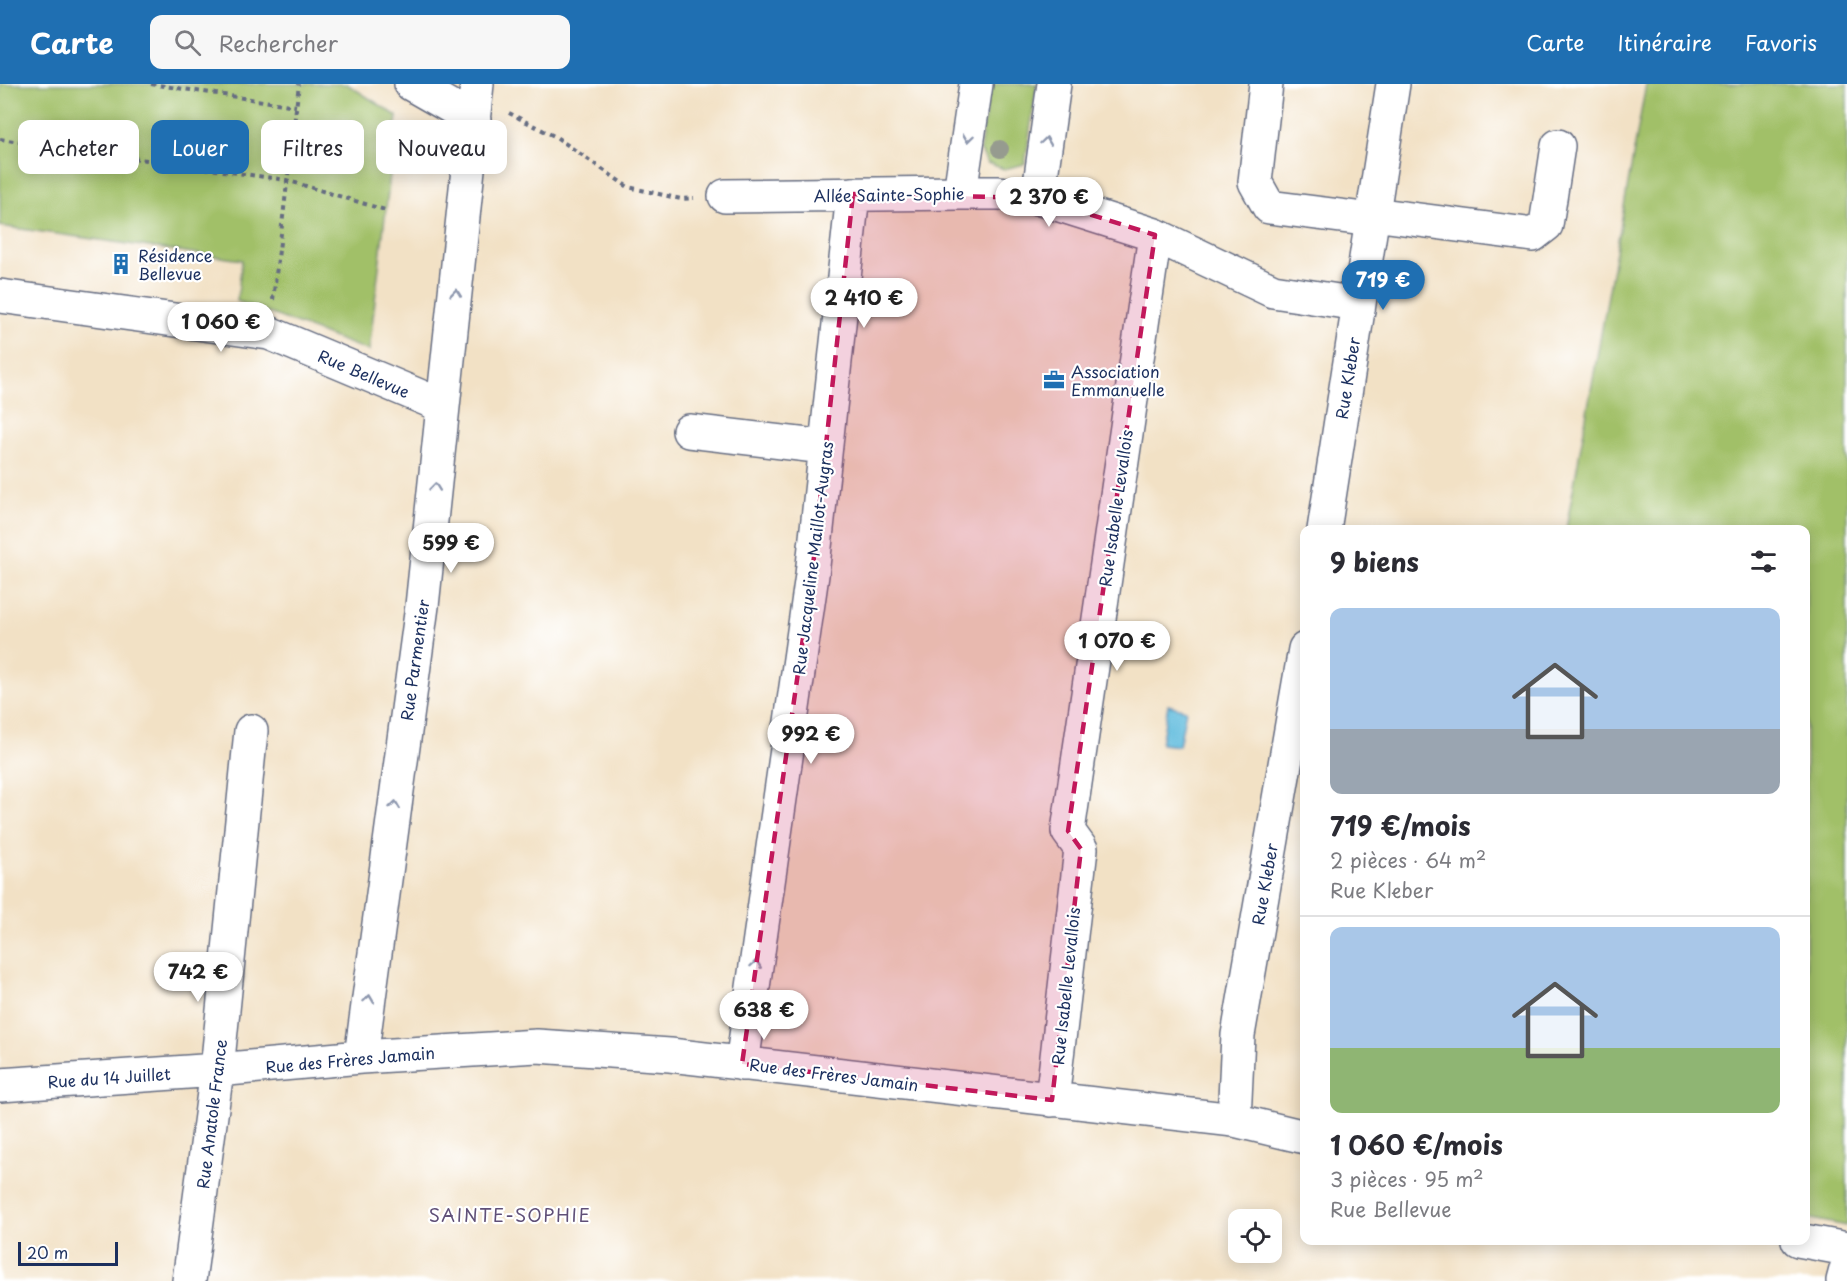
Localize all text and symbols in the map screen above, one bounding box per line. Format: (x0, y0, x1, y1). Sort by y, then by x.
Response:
search box (150, 15, 570, 69)
text: Carte (30, 21, 114, 64)
icon: search (171, 26, 204, 59)
text: Rechercher (219, 26, 338, 59)
text: Carte (1526, 26, 1585, 58)
text: Itinéraire (1618, 26, 1712, 58)
text: Favoris (1745, 26, 1817, 58)
chip: Acheter (18, 120, 139, 174)
chip: Louer (151, 120, 249, 174)
chip: Filtres (261, 120, 364, 174)
chip: Nouveau (376, 120, 507, 174)
one-way arrow (963, 134, 975, 143)
one-way arrow (1039, 136, 1051, 145)
pin: 2 370 € (994, 177, 1104, 228)
street label: Allée Sainte-Sophie (813, 181, 965, 207)
text: 2 370 € (1009, 181, 1089, 211)
place label: Résidence Bellevue (138, 243, 213, 285)
building icon: Résidence Bellevue (109, 252, 133, 276)
pin: 719 € (1341, 260, 1425, 311)
text: 719 € (1356, 264, 1410, 294)
pin: 2 410 € (809, 278, 919, 329)
text: 2 410 € (825, 282, 903, 312)
one-way arrow (449, 288, 462, 298)
pin: 1 060 € (166, 302, 276, 353)
text: 1 060 € (181, 306, 261, 336)
street label: Rue Kleber (1329, 335, 1365, 421)
street label: Rue Bellevue (315, 343, 413, 403)
place label: Association Emmanuelle (1071, 359, 1165, 401)
office icon: Association Emmanuelle (1042, 368, 1066, 392)
street label: Rue Isabelle Levallois (1092, 428, 1138, 588)
street label: Rue Jacqueline Maillot-Augras (786, 440, 838, 676)
one-way arrow (428, 482, 441, 491)
pin: 599 € (409, 523, 493, 574)
text: 599 € (422, 527, 480, 557)
text: 9 biens (1330, 542, 1419, 581)
icon: filters (1747, 545, 1780, 578)
street label: Rue Parmentier (394, 597, 434, 722)
pin: 1 070 € (1062, 621, 1172, 672)
text: 1 070 € (1078, 625, 1156, 655)
icon: home (1501, 647, 1609, 755)
pin: 992 € (769, 714, 853, 765)
text: 992 € (781, 718, 841, 748)
one-way arrow (388, 801, 400, 810)
text: 719 €/mois (1330, 806, 1471, 845)
street label: Rue Kleber (1245, 841, 1283, 927)
text: 2 pièces · 64 m² (1330, 845, 1486, 875)
text: Rue Kleber (1330, 875, 1433, 905)
street label: Rue Isabelle Levallois (1045, 906, 1085, 1066)
pin: 742 € (156, 952, 240, 1003)
text: 742 € (168, 956, 228, 986)
one-way arrow (750, 960, 762, 969)
icon: home (1501, 966, 1609, 1074)
pin: 638 € (722, 990, 806, 1041)
one-way arrow (362, 994, 374, 1003)
text: 638 € (733, 994, 795, 1024)
street label: Rue Anatole France (190, 1038, 232, 1190)
street label: Rue des Frères Jamain (264, 1040, 436, 1078)
street label: Rue des Frères Jamain (748, 1052, 920, 1096)
street label: Rue du 14 Juillet (47, 1061, 172, 1093)
text: 1 060 €/mois (1330, 1125, 1503, 1164)
text: 3 pièces · 95 m² (1330, 1164, 1484, 1194)
text: Rue Bellevue (1330, 1194, 1451, 1224)
district label: SAINTE-SOPHIE (429, 1201, 591, 1228)
map controls (1228, 1209, 1282, 1263)
button: locate (1228, 1209, 1282, 1263)
scale bar (18, 1239, 118, 1266)
text: 20 m (27, 1240, 68, 1264)

